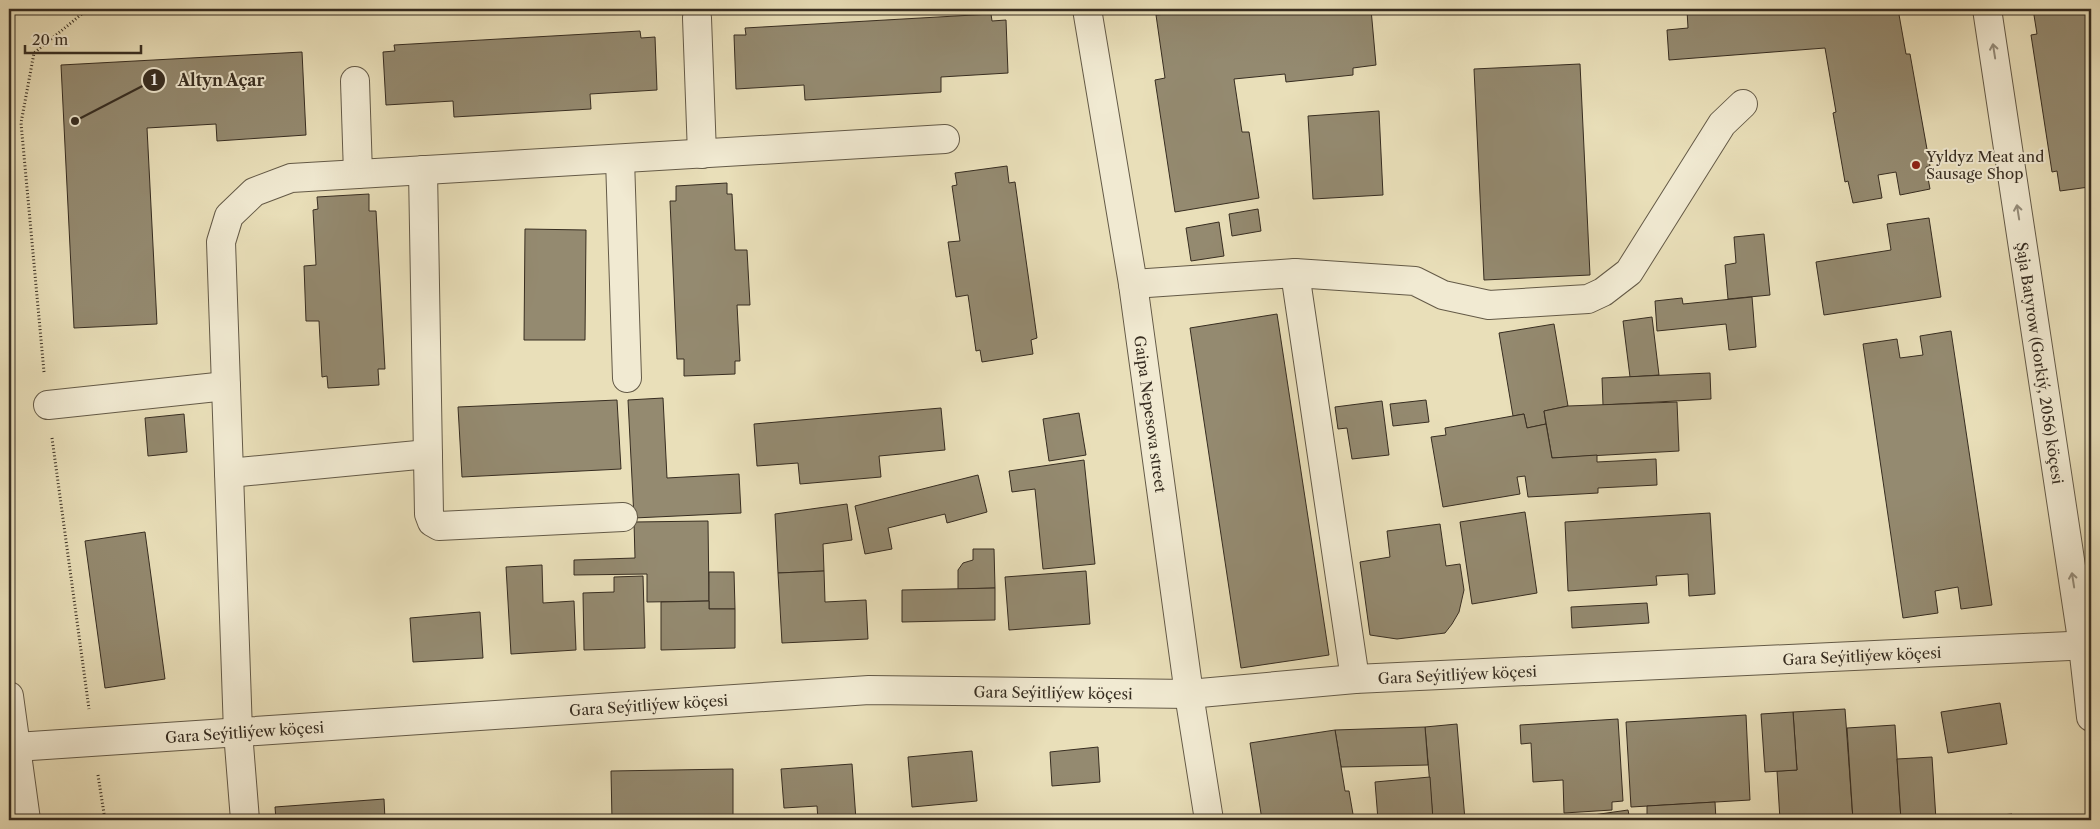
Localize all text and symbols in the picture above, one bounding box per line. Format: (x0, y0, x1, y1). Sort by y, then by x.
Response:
scale bar (25, 22, 141, 54)
text: 20 m (32, 30, 68, 49)
one-way arrow (1988, 44, 1998, 60)
callout: Altyn Açar (142, 65, 274, 96)
text: 1 (151, 70, 158, 89)
text: Altyn Açar (177, 70, 264, 90)
place label: Yyldyz Meat and Sausage Shop (1925, 147, 2044, 183)
marker: Yyldyz Meat and Sausage Shop (1910, 159, 1922, 171)
one-way arrow (2013, 204, 2023, 220)
street label: Şaja Batyrow (Gorkiý, 2056) köçesi (2013, 241, 2068, 486)
street label: Gaipa Nepesova street (1131, 334, 1171, 494)
one-way arrow (2068, 573, 2078, 589)
street label: Gara Seýitliýew köçesi (1782, 642, 1942, 669)
street label: Gara Seýitliýew köçesi (1377, 661, 1538, 687)
street label: Gara Seýitliýew köçesi (973, 682, 1133, 703)
street label: Gara Seýitliýew köçesi (569, 690, 729, 720)
street label: Gara Seýitliýew köçesi (164, 717, 325, 747)

